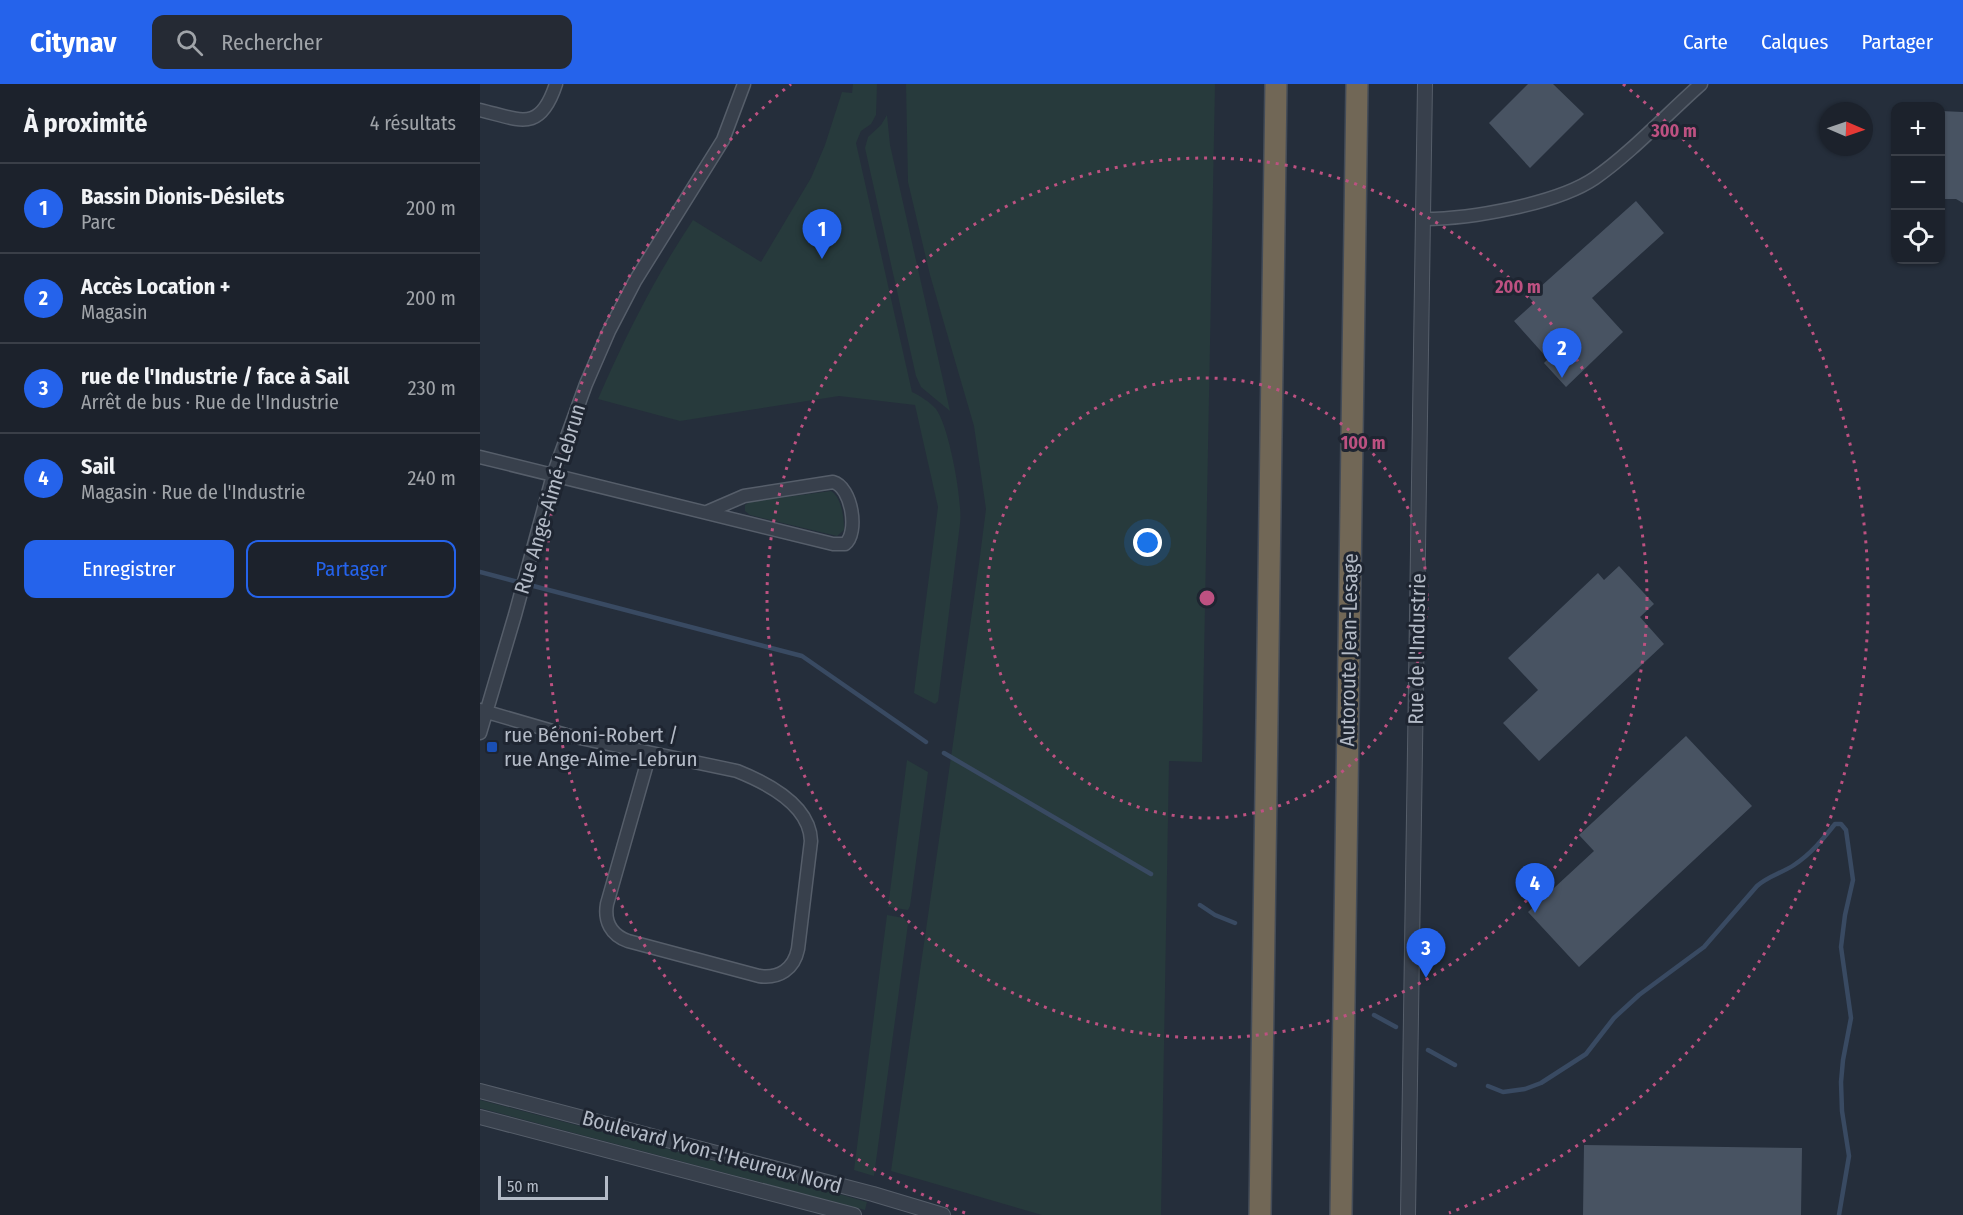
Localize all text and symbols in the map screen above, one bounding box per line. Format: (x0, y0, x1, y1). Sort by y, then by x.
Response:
search box (152, 15, 572, 69)
text: Citynav (30, 26, 116, 59)
icon: search (173, 26, 206, 59)
text: Rechercher (221, 29, 322, 56)
text: Carte (1683, 29, 1728, 55)
text: Calques (1761, 29, 1828, 55)
text: Partager (1861, 29, 1933, 55)
north arrow (1819, 102, 1873, 156)
map controls (1891, 102, 1945, 264)
button: + (1891, 102, 1945, 156)
text: À proximité (24, 108, 147, 139)
text: 4 résultats (370, 111, 456, 135)
text: 300 m (1650, 120, 1697, 142)
button: − (1891, 156, 1945, 210)
text: Bassin Dionis-Désilets (81, 183, 284, 210)
text: 1 (39, 196, 48, 220)
text: 200 m (406, 196, 456, 220)
text: Parc (81, 210, 115, 234)
pin: 1 (802, 210, 842, 259)
button: locate (1891, 210, 1945, 264)
text: Accès Location + (81, 273, 230, 300)
text: 200 m (1494, 276, 1541, 298)
text: 2 (39, 286, 48, 310)
text: 200 m (406, 286, 456, 310)
text: Magasin (81, 300, 148, 324)
pin: 2 (1542, 328, 1582, 378)
text: rue de l'Industrie / face à Sail (81, 363, 349, 390)
text: 3 (39, 376, 48, 400)
text: 230 m (408, 376, 456, 400)
text: Arrêt de bus · Rue de l'Industrie (81, 390, 339, 414)
street label: Rue Ange-Aimé-Lebrun (509, 401, 591, 597)
text: 100 m (1341, 432, 1385, 454)
text: Sail (81, 453, 115, 480)
text: 4 (38, 466, 49, 490)
text: 240 m (407, 466, 456, 490)
text: Magasin · Rue de l'Industrie (81, 480, 305, 504)
your location (1133, 528, 1162, 557)
button: Enregistrer (24, 540, 234, 598)
button: Partager (246, 540, 456, 598)
street label: Autoroute Jean-Lesage (1334, 553, 1364, 747)
street label: Rue de l'Industrie (1403, 573, 1431, 725)
centre of rings (1197, 588, 1217, 608)
place label: rue Bénoni-Robert / rue Ange-Aime-Lebrun (504, 722, 698, 772)
marker: rue Bénoni-Robert / rue Ange-Aime-Lebrun (485, 740, 499, 754)
pin: 4 (1516, 864, 1554, 913)
pin: 3 (1406, 928, 1446, 978)
street label: Boulevard Yvon-l'Heureux Nord (579, 1105, 845, 1199)
scale bar (498, 1173, 608, 1200)
text: 50 m (507, 1177, 539, 1196)

